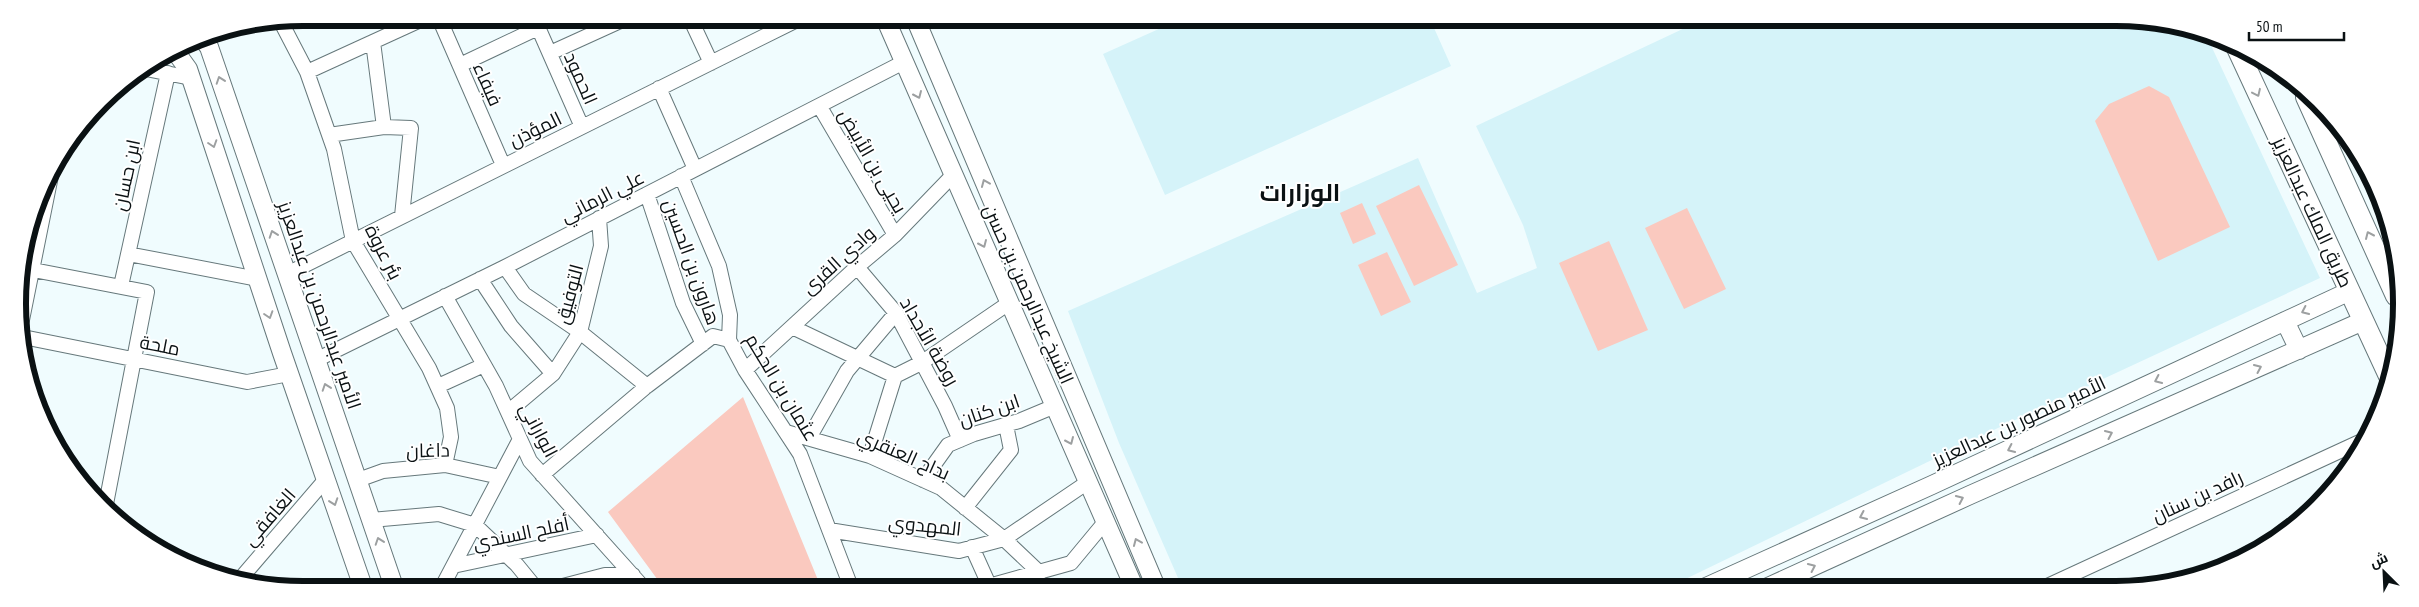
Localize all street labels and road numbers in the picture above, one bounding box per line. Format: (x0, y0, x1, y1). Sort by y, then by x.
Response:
street label: الحمود (559, 48, 603, 108)
street label: فيفاء (468, 58, 508, 110)
street label: يحيى بن الأبيض (833, 105, 913, 217)
street label: المؤذن (505, 106, 565, 152)
street label: طريق الملك عبدالعزيز (2266, 132, 2358, 292)
street label: ابن حسان (107, 137, 145, 213)
street label: علي الرماني (556, 165, 649, 230)
street label: هارون بن الحسين (658, 196, 726, 328)
street label: الأمير عبدالرحمن بن عبدالعزيز (273, 197, 367, 412)
street label: الشيخ عبدالرحمن بن حسن (977, 200, 1079, 388)
street label: بئر عروة (360, 220, 408, 284)
street label: وادي القرى (796, 221, 882, 302)
street label: التوفيق (550, 261, 589, 327)
street label: روضة الأجداد (895, 292, 965, 390)
street label: ملحة (138, 329, 182, 361)
street label: عثمان بن الحكم (739, 329, 823, 446)
street label: الأمير منصور بن عبدالعزيز (1928, 370, 2110, 472)
street label: ابن كنان (955, 388, 1023, 432)
street label: الواراني (512, 399, 563, 463)
street label: بداح العنقري (853, 423, 954, 488)
street label: داغان (406, 438, 450, 462)
street label: رافد بن سنان (2148, 464, 2246, 528)
street label: الغافقي (237, 483, 303, 553)
street label: المهدوي (887, 509, 963, 544)
street label: أفلح السندي (471, 511, 572, 558)

